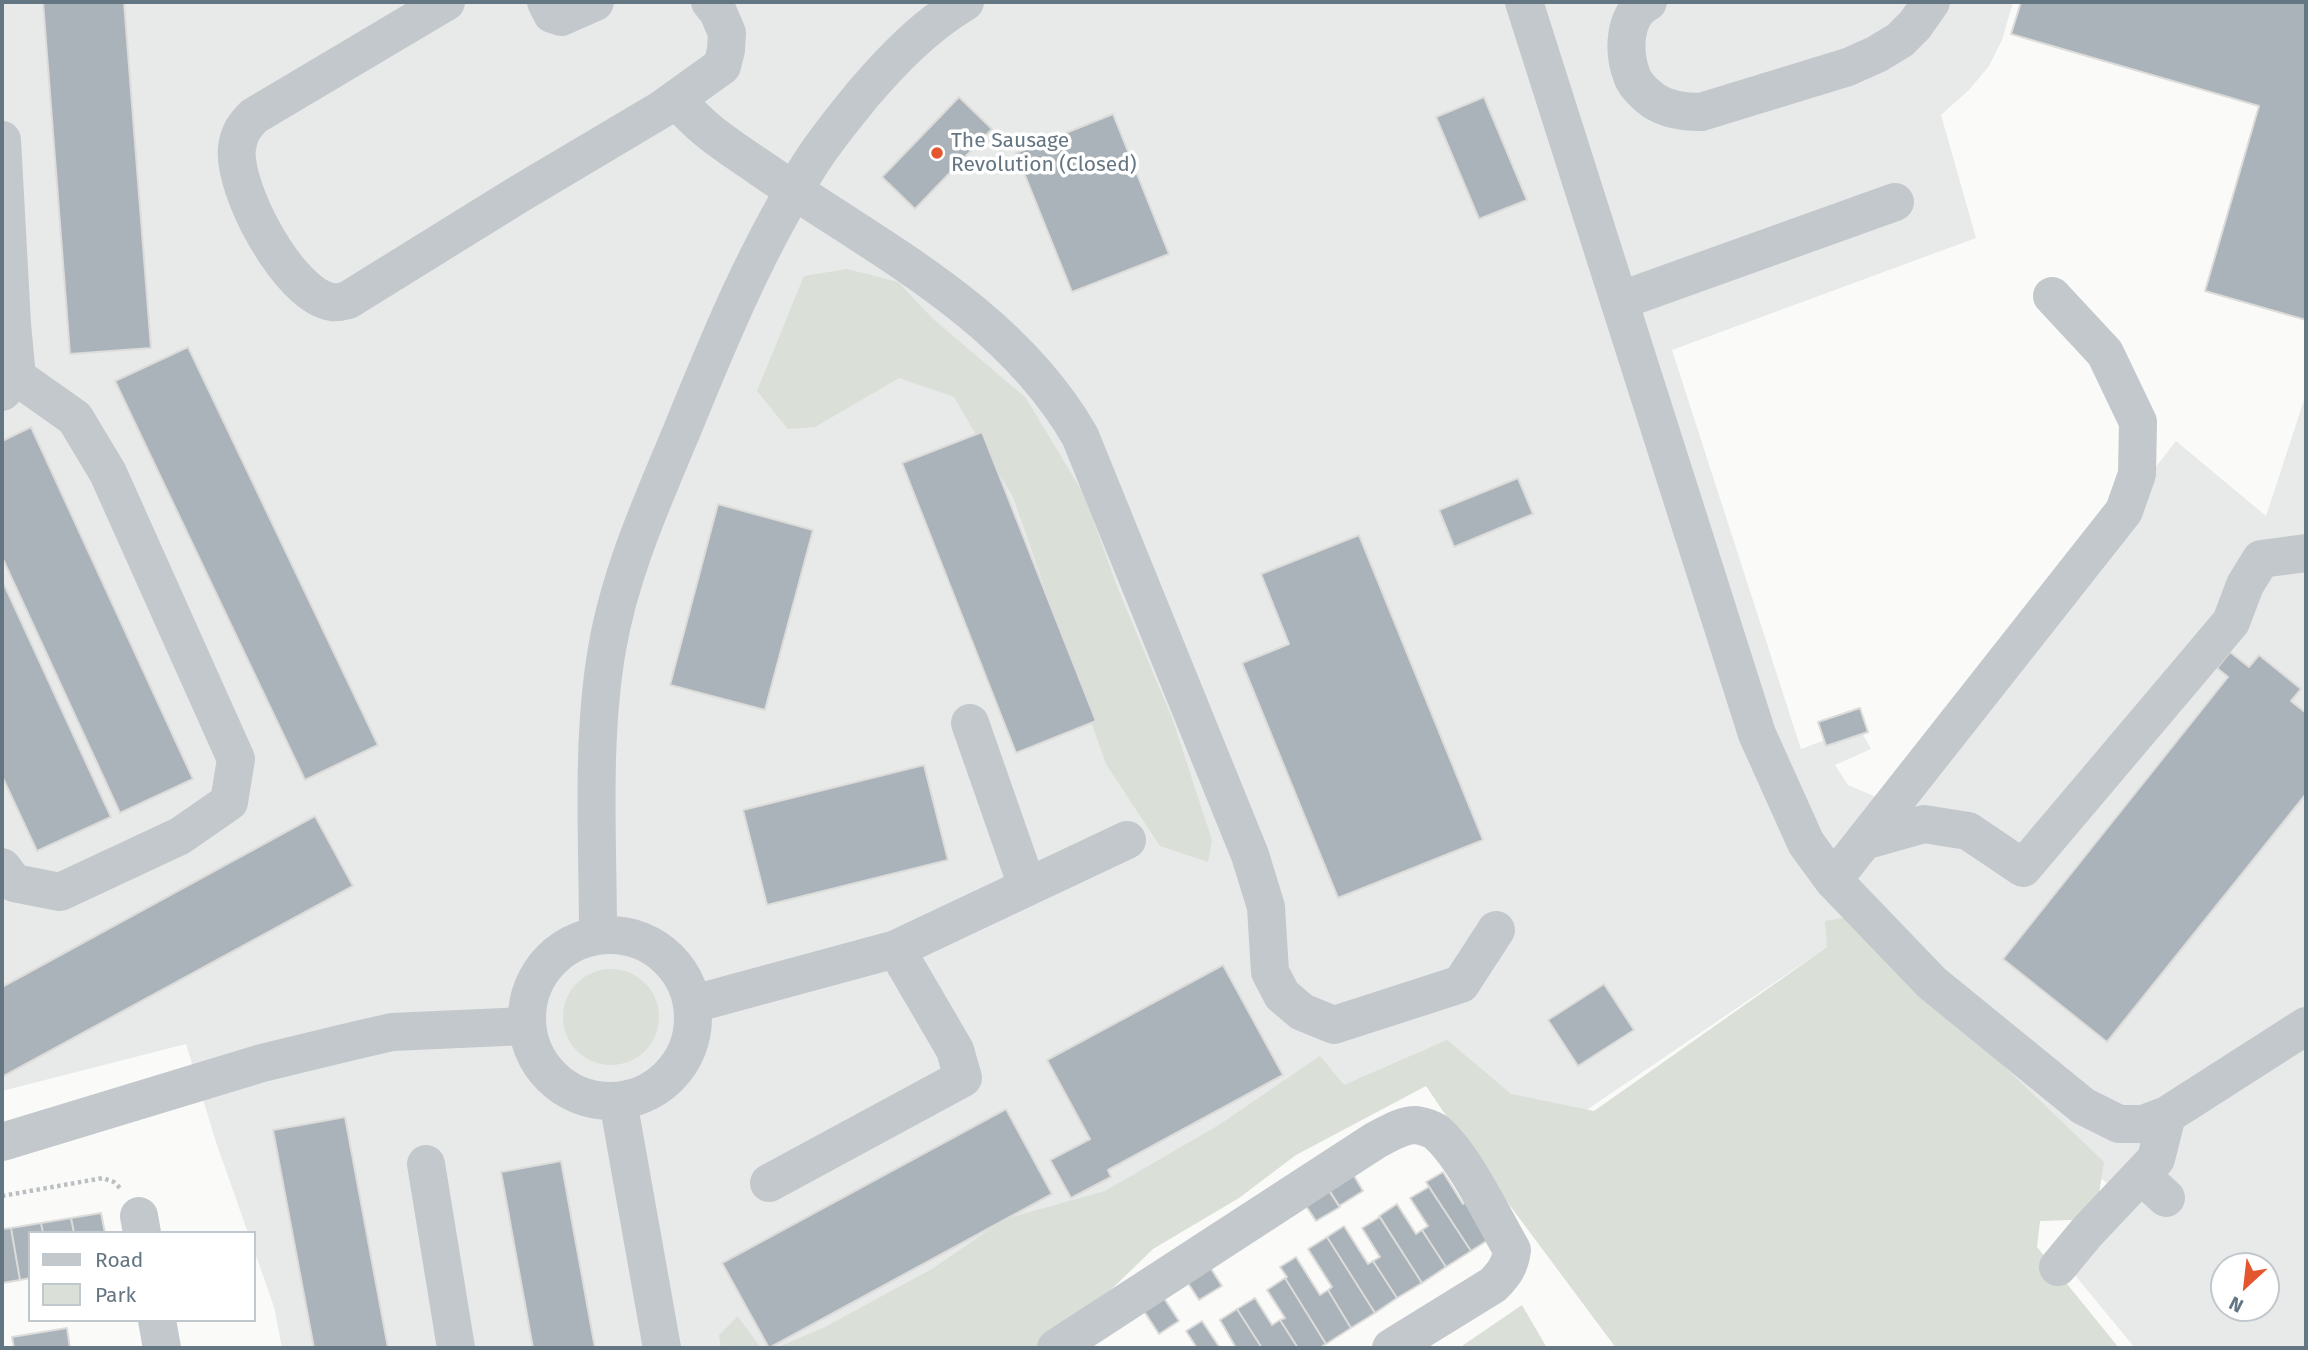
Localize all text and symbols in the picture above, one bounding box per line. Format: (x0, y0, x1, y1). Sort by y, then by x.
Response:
place label: The Sausage Revolution (Closed) (951, 128, 1137, 178)
marker: The Sausage Revolution (Closed) (929, 145, 945, 161)
legend (28, 1231, 256, 1322)
text: Road (95, 1247, 143, 1273)
north arrow (2210, 1252, 2280, 1322)
text: Park (95, 1282, 136, 1308)
text: N (2225, 1291, 2247, 1317)

